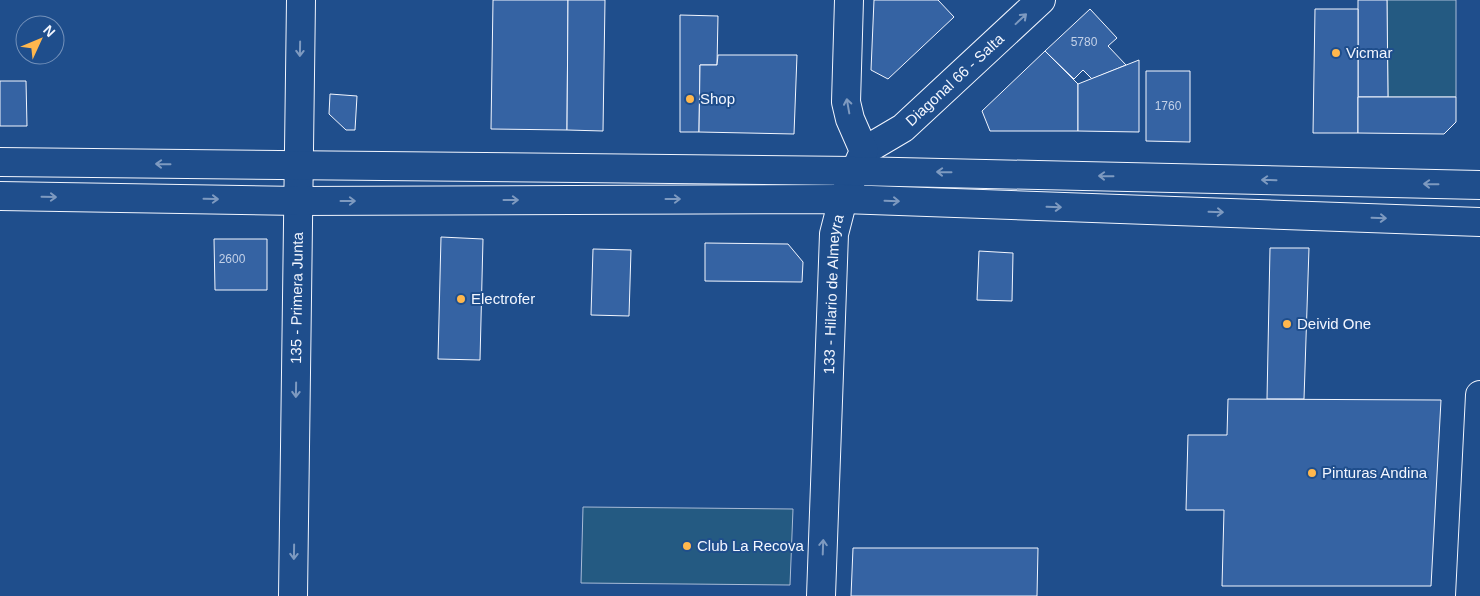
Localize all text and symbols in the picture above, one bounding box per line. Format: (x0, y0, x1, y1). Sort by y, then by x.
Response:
one-way arrow (1014, 13, 1027, 25)
north arrow (15, 15, 65, 65)
text: N (40, 22, 59, 40)
street label: Diagonal 66 - Salta (902, 29, 1008, 129)
house number: 5780 (1071, 35, 1098, 49)
one-way arrow (296, 40, 305, 56)
place label: Vicmar (1346, 44, 1392, 61)
marker: Vicmar (1330, 47, 1342, 59)
place label: Shop (700, 90, 735, 107)
marker: Shop (684, 93, 696, 105)
one-way arrow (842, 98, 852, 114)
house number: 1760 (1155, 99, 1182, 113)
one-way arrow (155, 159, 171, 168)
one-way arrow (936, 167, 952, 177)
one-way arrow (1099, 171, 1115, 181)
one-way arrow (1261, 175, 1278, 185)
one-way arrow (1424, 179, 1440, 189)
one-way arrow (40, 192, 56, 202)
one-way arrow (203, 195, 219, 204)
one-way arrow (502, 195, 518, 205)
one-way arrow (665, 195, 681, 204)
one-way arrow (340, 196, 356, 206)
one-way arrow (883, 196, 899, 206)
one-way arrow (1046, 202, 1062, 211)
one-way arrow (1208, 208, 1224, 217)
street label: 133 - Hilario de Almeyra (820, 212, 847, 375)
one-way arrow (1370, 213, 1387, 223)
street label: 135 - Primera Junta (287, 231, 306, 364)
house number: 2600 (219, 252, 246, 266)
place label: Electrofer (471, 290, 535, 307)
marker: Electrofer (455, 293, 467, 305)
place label: Deivid One (1297, 315, 1371, 332)
marker: Deivid One (1281, 318, 1293, 330)
one-way arrow (291, 381, 301, 397)
place label: Pinturas Andina (1322, 464, 1428, 481)
marker: Pinturas Andina (1306, 467, 1318, 479)
place label: Club La Recova (697, 537, 804, 554)
marker: Club La Recova (681, 540, 693, 552)
one-way arrow (818, 540, 827, 556)
one-way arrow (289, 544, 298, 560)

